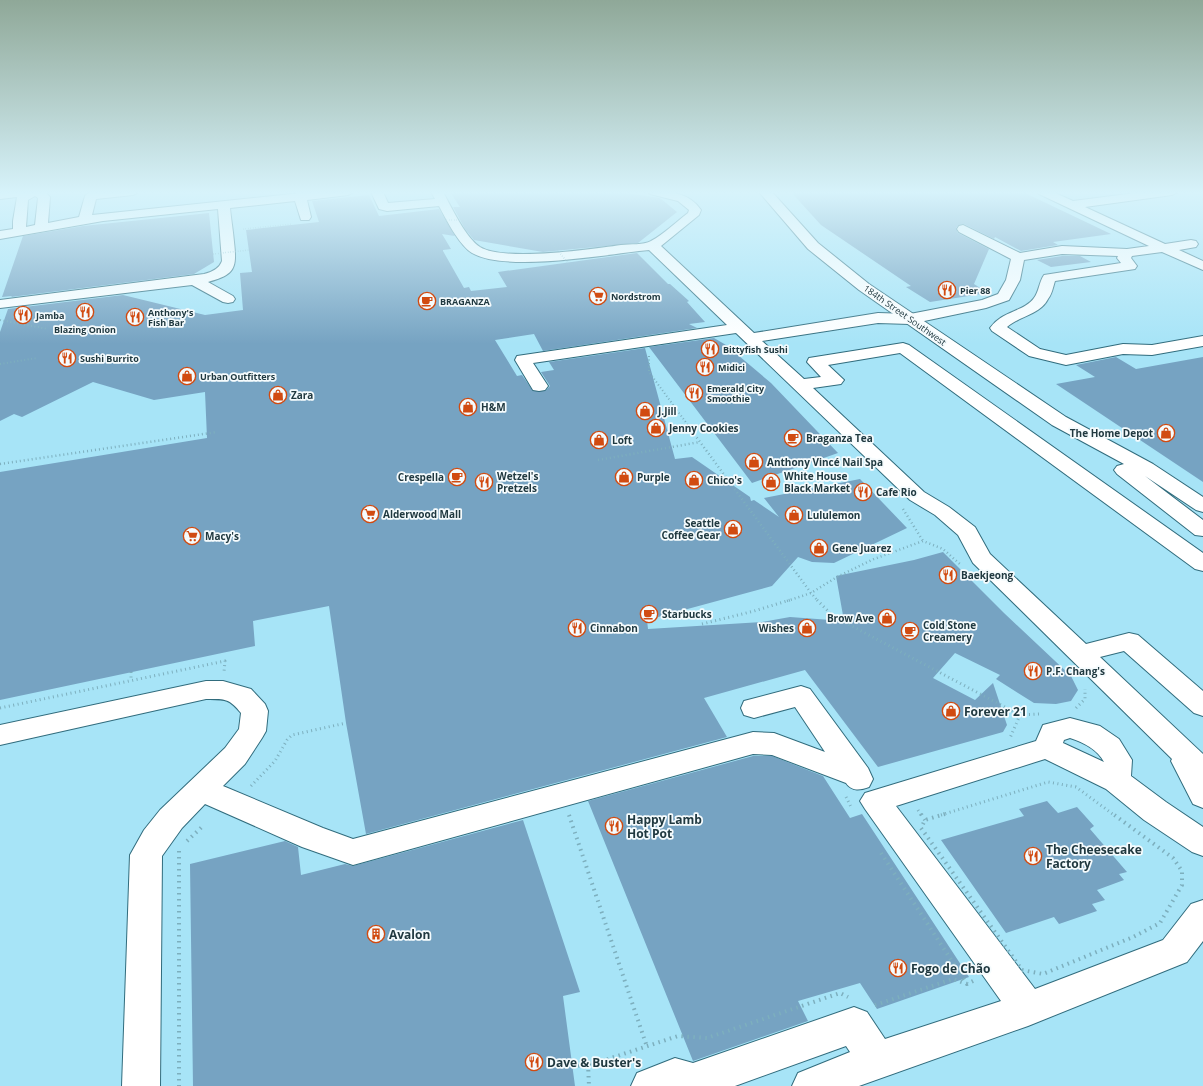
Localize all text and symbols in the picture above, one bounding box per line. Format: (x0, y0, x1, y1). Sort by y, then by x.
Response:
restaurant icon: Pier 88 (937, 280, 957, 300)
street label: 184th Street Southwest (861, 282, 949, 348)
place label: Pier 88 (960, 284, 990, 297)
supermarket icon: Nordstrom (588, 286, 608, 306)
place label: Nordstrom (611, 290, 661, 303)
cafe icon: BRAGANZA (417, 291, 437, 311)
place label: BRAGANZA (440, 295, 490, 308)
restaurant icon: Blazing Onion (75, 302, 95, 322)
restaurant icon: Jamba (13, 305, 33, 325)
place label: Anthony's Fish Bar (148, 306, 194, 329)
restaurant icon: Anthony's Fish Bar (125, 307, 145, 327)
place label: Jamba (35, 309, 64, 322)
place label: Blazing Onion (54, 323, 116, 336)
restaurant icon: Bittyfish Sushi (700, 339, 720, 359)
place label: Bittyfish Sushi (723, 343, 788, 356)
restaurant icon: Sushi Burrito (57, 348, 77, 368)
place label: Sushi Burrito (80, 352, 139, 365)
restaurant icon: Midici (695, 357, 715, 377)
place label: Midici (718, 361, 745, 374)
shop icon: Urban Outfitters (177, 366, 197, 386)
place label: Urban Outfitters (200, 370, 276, 383)
place label: Emerald City Smoothie (707, 382, 765, 405)
restaurant icon: Emerald City Smoothie (684, 383, 704, 403)
shop icon: Zara (268, 385, 288, 405)
place label: Zara (291, 388, 313, 402)
shop icon: H&M (458, 397, 478, 417)
place label: H&M (481, 400, 506, 414)
shop icon: J.Jill (635, 401, 655, 421)
place label: J.Jill (657, 404, 677, 418)
shop icon: Jenny Cookies (646, 418, 666, 438)
place label: Jenny Cookies (668, 421, 739, 435)
shop icon: The Home Depot (1156, 423, 1176, 443)
place label: The Home Depot (1070, 426, 1154, 440)
cafe icon: Braganza Tea (783, 428, 803, 448)
shop icon: Loft (589, 430, 609, 450)
place label: Braganza Tea (806, 431, 873, 445)
place label: Loft (612, 433, 633, 447)
shop icon: Anthony Vincé Nail Spa (744, 452, 764, 472)
place label: Anthony Vincé Nail Spa (767, 455, 883, 469)
cafe icon: Crespella (447, 467, 467, 487)
shop icon: Purple (614, 467, 634, 487)
place label: Wetzel's Pretzels (497, 469, 538, 495)
place label: White House Black Market (784, 469, 851, 495)
place label: Crespella (398, 470, 444, 484)
place label: Purple (637, 470, 670, 484)
shop icon: Chico's (684, 470, 704, 490)
restaurant icon: Wetzel's Pretzels (474, 472, 494, 492)
shop icon: White House Black Market (761, 472, 781, 492)
place label: Chico's (707, 473, 742, 487)
restaurant icon: Cafe Rio (853, 482, 873, 502)
place label: Cafe Rio (876, 485, 917, 499)
supermarket icon: Alderwood Mall (360, 504, 380, 524)
shop icon: Lululemon (784, 505, 804, 525)
place label: Alderwood Mall (383, 507, 461, 521)
place label: Lululemon (807, 508, 860, 522)
place label: Seattle Coffee Gear (662, 516, 720, 542)
shop icon: Seattle Coffee Gear (723, 519, 743, 539)
supermarket icon: Macy's (182, 526, 202, 546)
place label: Macy's (205, 529, 239, 543)
shop icon: Gene Juarez (809, 538, 829, 558)
place label: Gene Juarez (832, 541, 892, 555)
restaurant icon: Baekjeong (938, 565, 958, 585)
place label: Baekjeong (961, 568, 1014, 582)
cafe icon: Starbucks (639, 604, 659, 624)
place label: Starbucks (662, 607, 712, 621)
shop icon: Brow Ave (877, 608, 897, 628)
place label: Brow Ave (827, 611, 874, 625)
restaurant icon: Cinnabon (567, 618, 587, 638)
shop icon: Wishes (797, 618, 817, 638)
place label: Cold Stone Creamery (923, 618, 976, 644)
place label: Cinnabon (590, 621, 638, 635)
place label: Wishes (759, 621, 794, 635)
cafe icon: Cold Stone Creamery (900, 621, 920, 641)
restaurant icon: P.F. Chang's (1023, 661, 1043, 681)
place label: P.F. Chang's (1046, 664, 1105, 678)
shop icon: Forever 21 (941, 701, 961, 721)
place label: Forever 21 (964, 703, 1027, 720)
place label: Happy Lamb Hot Pot (627, 811, 702, 842)
restaurant icon: Happy Lamb Hot Pot (604, 816, 624, 836)
place label: The Cheesecake Factory (1046, 841, 1142, 872)
restaurant icon: The Cheesecake Factory (1023, 846, 1043, 866)
building icon: Avalon (366, 924, 386, 944)
place label: Avalon (389, 926, 430, 943)
restaurant icon: Fogo de Chão (888, 958, 908, 978)
place label: Fogo de Chão (911, 960, 990, 977)
restaurant icon: Dave & Buster's (524, 1052, 544, 1072)
place label: Dave & Buster's (547, 1054, 641, 1071)

